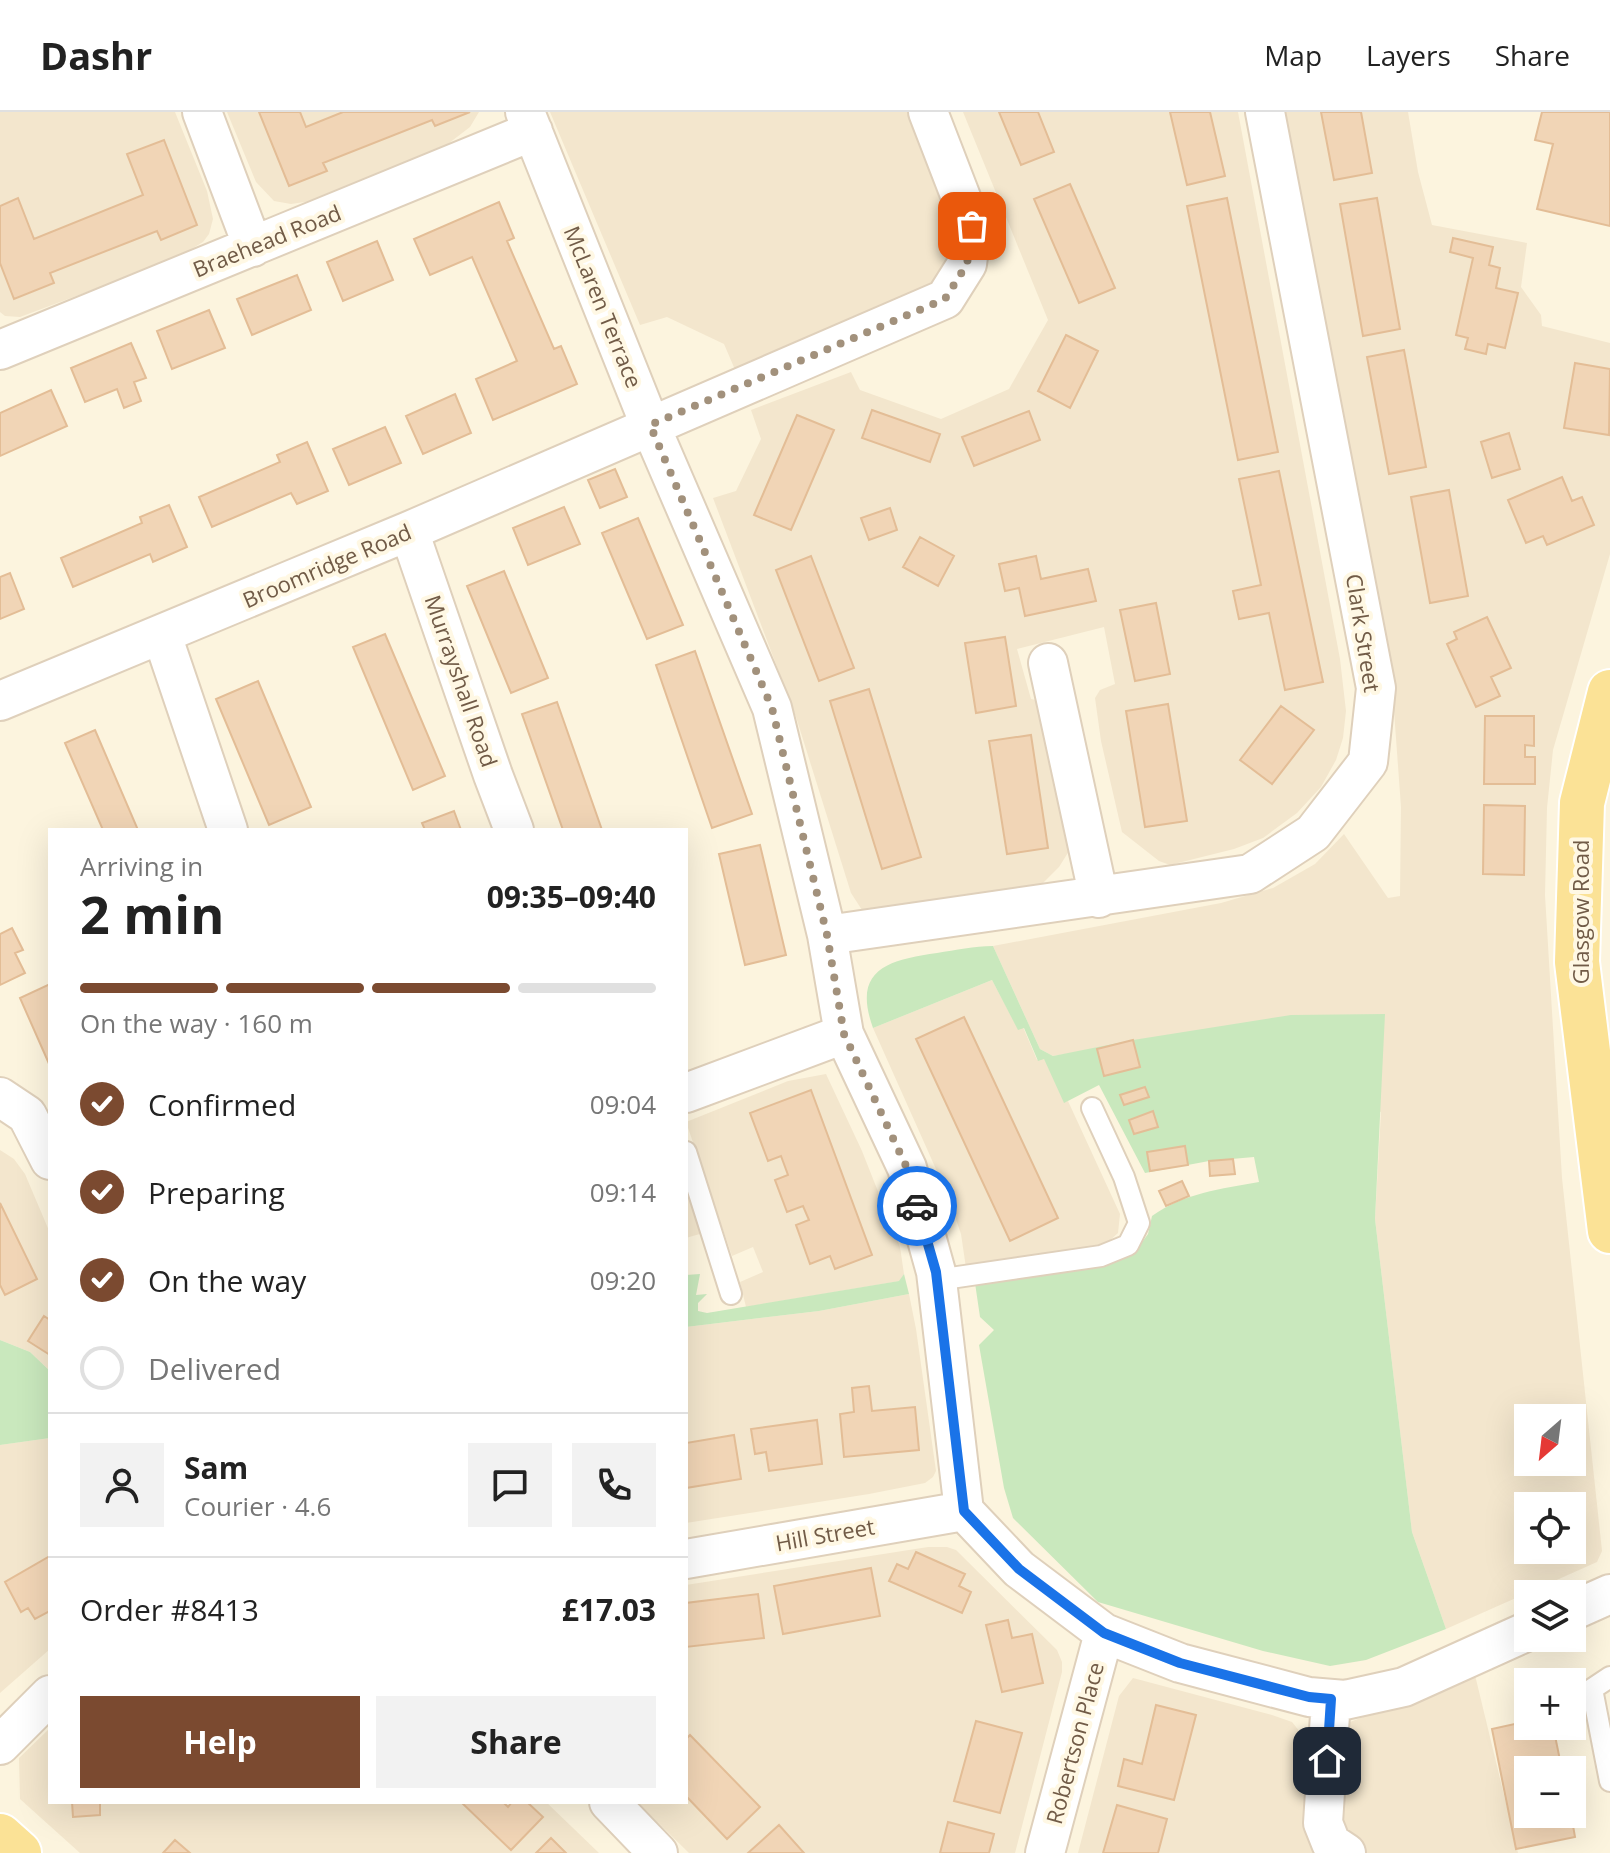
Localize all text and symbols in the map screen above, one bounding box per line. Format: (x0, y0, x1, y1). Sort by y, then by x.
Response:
text: Dashr (40, 29, 152, 81)
text: Map (1264, 36, 1322, 74)
text: Layers (1366, 36, 1451, 74)
text: Share (1495, 36, 1570, 74)
pin (938, 192, 1006, 260)
street label: Braehead Road (188, 197, 345, 283)
icon: bag (950, 204, 994, 248)
street label: McLaren Terrace (558, 221, 650, 392)
street label: Broomridge Road (238, 516, 416, 614)
street label: Clark Street (1340, 572, 1388, 694)
street label: Murrayshall Road (418, 591, 505, 771)
street label: Glasgow Road (1565, 840, 1595, 984)
text: Arriving in (80, 848, 203, 884)
text: 09:35–09:40 (487, 876, 656, 917)
text: 2 min (80, 878, 224, 949)
text: On the way · 160 m (80, 1005, 313, 1041)
icon: check (80, 1082, 124, 1126)
text: Confirmed (148, 1084, 296, 1125)
text: 09:04 (590, 1086, 656, 1122)
courier (877, 1166, 957, 1246)
icon: check (80, 1170, 124, 1214)
text: Preparing (148, 1172, 285, 1213)
text: 09:14 (590, 1174, 656, 1210)
icon: car (895, 1184, 939, 1228)
icon: check (80, 1258, 124, 1302)
text: On the way (148, 1260, 306, 1301)
text: 09:20 (590, 1262, 656, 1298)
text: Delivered (148, 1348, 281, 1389)
north arrow (1514, 1404, 1586, 1476)
map controls (1514, 1404, 1586, 1828)
button: person (80, 1443, 164, 1527)
button: chat (468, 1443, 552, 1527)
button: phone (572, 1443, 656, 1527)
text: Sam (184, 1447, 248, 1488)
text: Courier · 4.6 (184, 1488, 331, 1524)
button: locate (1514, 1492, 1586, 1564)
street label: Hill Street (773, 1511, 877, 1557)
button: layers (1514, 1580, 1586, 1652)
text: Order #8413 (80, 1589, 259, 1630)
text: £17.03 (562, 1589, 656, 1630)
street label: Robertson Place (1038, 1659, 1110, 1827)
button: + (1514, 1668, 1586, 1740)
button: Help (80, 1696, 360, 1788)
button: Share (376, 1696, 656, 1788)
pin (1293, 1727, 1361, 1795)
icon: home (1305, 1739, 1349, 1783)
button: − (1514, 1756, 1586, 1828)

